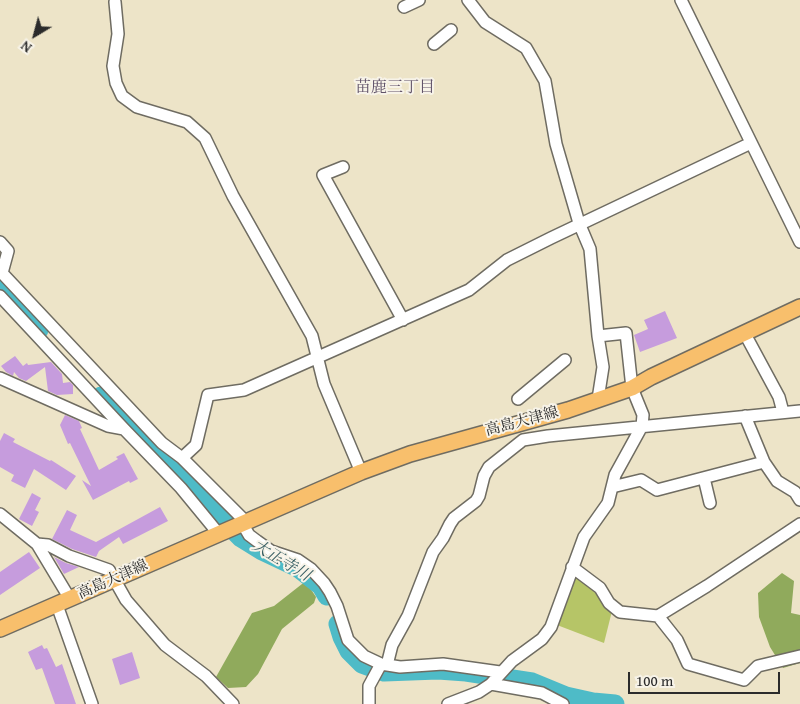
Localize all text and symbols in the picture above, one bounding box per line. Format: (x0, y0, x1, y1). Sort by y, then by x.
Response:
north arrow (10, 10, 60, 60)
text: N (16, 36, 36, 58)
district label: 苗鹿三丁目 (355, 78, 435, 98)
street label: 高島大津線 (483, 404, 561, 440)
water label: 大正寺川 (249, 536, 313, 586)
street label: 高島大津線 (75, 557, 151, 603)
scale bar (630, 662, 782, 694)
text: 100 m (636, 670, 673, 691)

